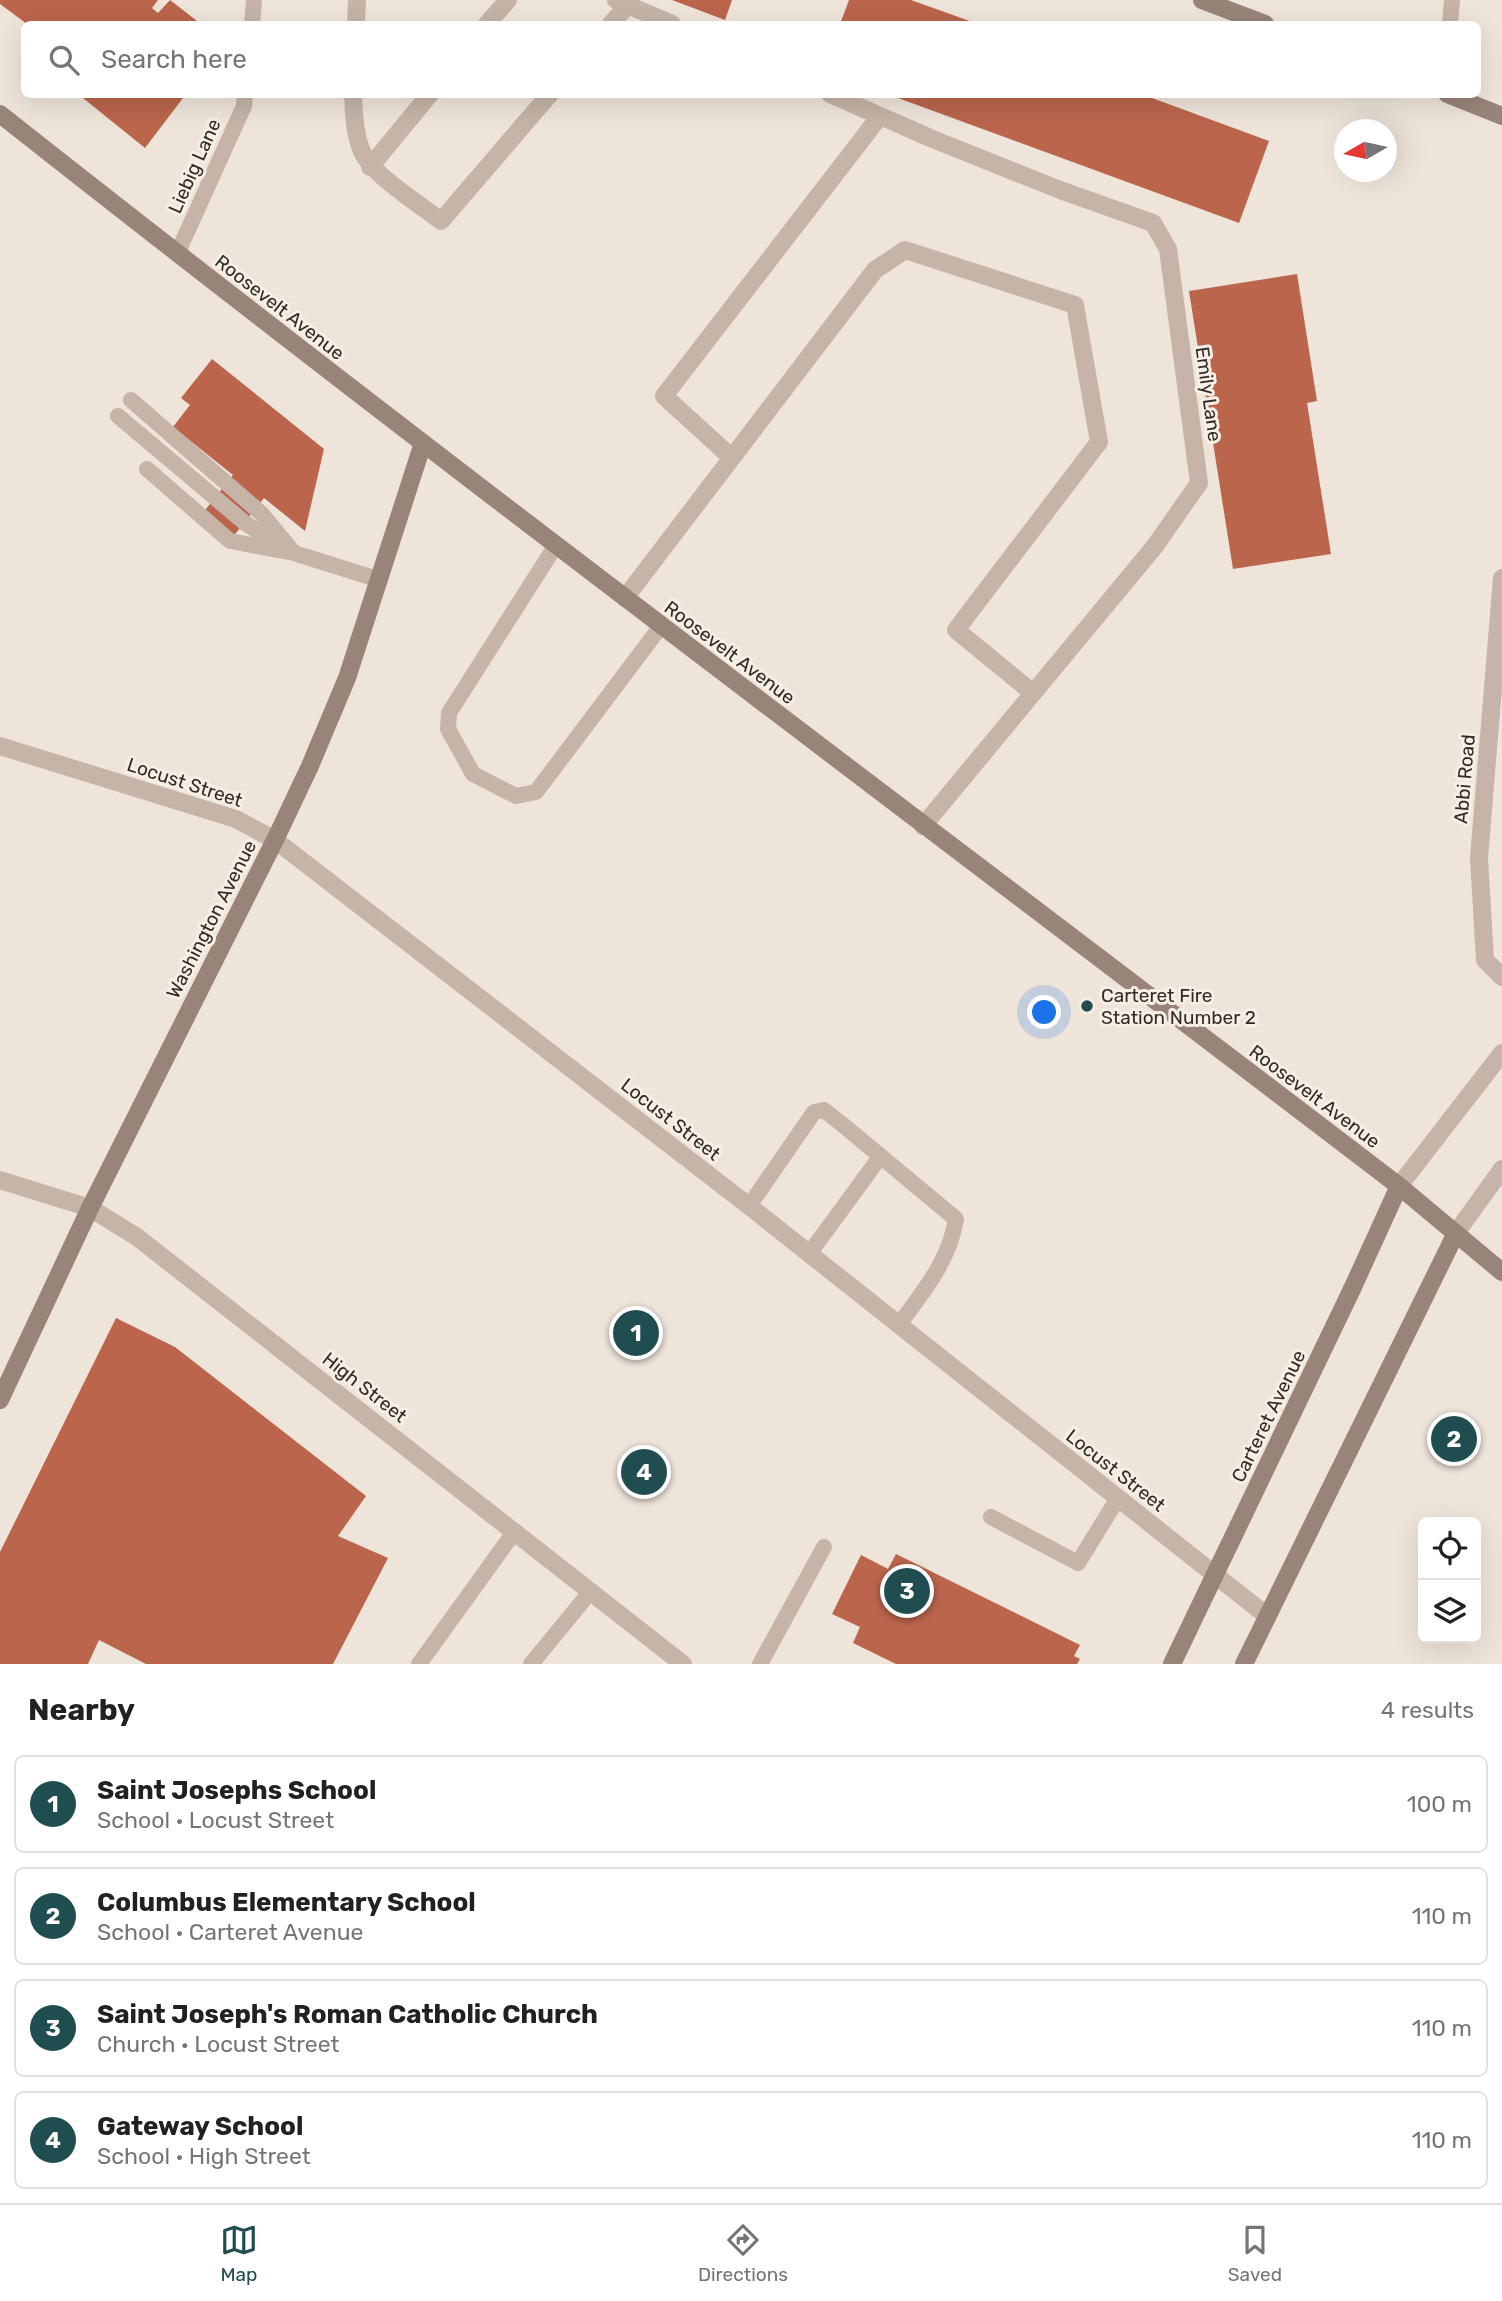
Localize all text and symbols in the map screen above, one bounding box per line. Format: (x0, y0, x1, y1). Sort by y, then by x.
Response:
search box (21, 21, 1481, 98)
icon: search (45, 41, 83, 79)
text: Search here (101, 44, 247, 75)
street label: Liebig Lane (163, 115, 226, 217)
north arrow (1334, 119, 1397, 182)
street label: Roosevelt Avenue (210, 250, 349, 365)
street label: Emily Lane (1190, 345, 1227, 443)
street label: Roosevelt Avenue (660, 596, 800, 709)
street label: Abbi Road (1449, 733, 1480, 825)
street label: Locust Street (124, 753, 246, 812)
street label: Washington Avenue (162, 836, 261, 1002)
place label: Carteret Fire Station Number 2 (1101, 984, 1256, 1029)
your location (1027, 995, 1061, 1029)
marker: Carteret Fire Station Number 2 (1079, 998, 1095, 1014)
street label: Roosevelt Avenue (1245, 1040, 1385, 1153)
street label: Locust Street (616, 1073, 726, 1166)
pin: 1 (613, 1307, 659, 1359)
street label: Carteret Avenue (1227, 1346, 1310, 1486)
street label: High Street (318, 1347, 412, 1428)
pin: 2 (1431, 1413, 1477, 1465)
street label: Locust Street (1061, 1424, 1171, 1517)
pin: 4 (621, 1446, 667, 1498)
map controls (1418, 1517, 1481, 1643)
button: locate (1418, 1517, 1481, 1580)
pin: 3 (884, 1565, 930, 1617)
button: layers (1418, 1580, 1481, 1643)
text: Nearby (28, 1692, 135, 1728)
text: 4 results (1381, 1696, 1474, 1724)
text: Saint Josephs School (97, 1775, 376, 1806)
text: 1 (47, 1790, 59, 1818)
text: 100 m (1407, 1790, 1472, 1818)
text: School · Locust Street (97, 1806, 334, 1834)
text: Columbus Elementary School (97, 1887, 476, 1918)
text: 2 (46, 1902, 60, 1930)
text: 110 m (1412, 1902, 1472, 1930)
text: School · Carteret Avenue (97, 1918, 363, 1946)
text: Saint Joseph's Roman Catholic Church (97, 1999, 598, 2030)
text: 3 (45, 2014, 61, 2042)
text: 110 m (1412, 2014, 1472, 2042)
text: Church · Locust Street (97, 2030, 340, 2058)
text: Gateway School (97, 2111, 303, 2142)
text: 4 (45, 2126, 61, 2154)
text: 110 m (1412, 2126, 1472, 2154)
text: School · High Street (97, 2142, 311, 2170)
tab: Map (220, 2221, 258, 2286)
tab: Directions (698, 2221, 788, 2286)
tab: Saved (1228, 2221, 1282, 2286)

